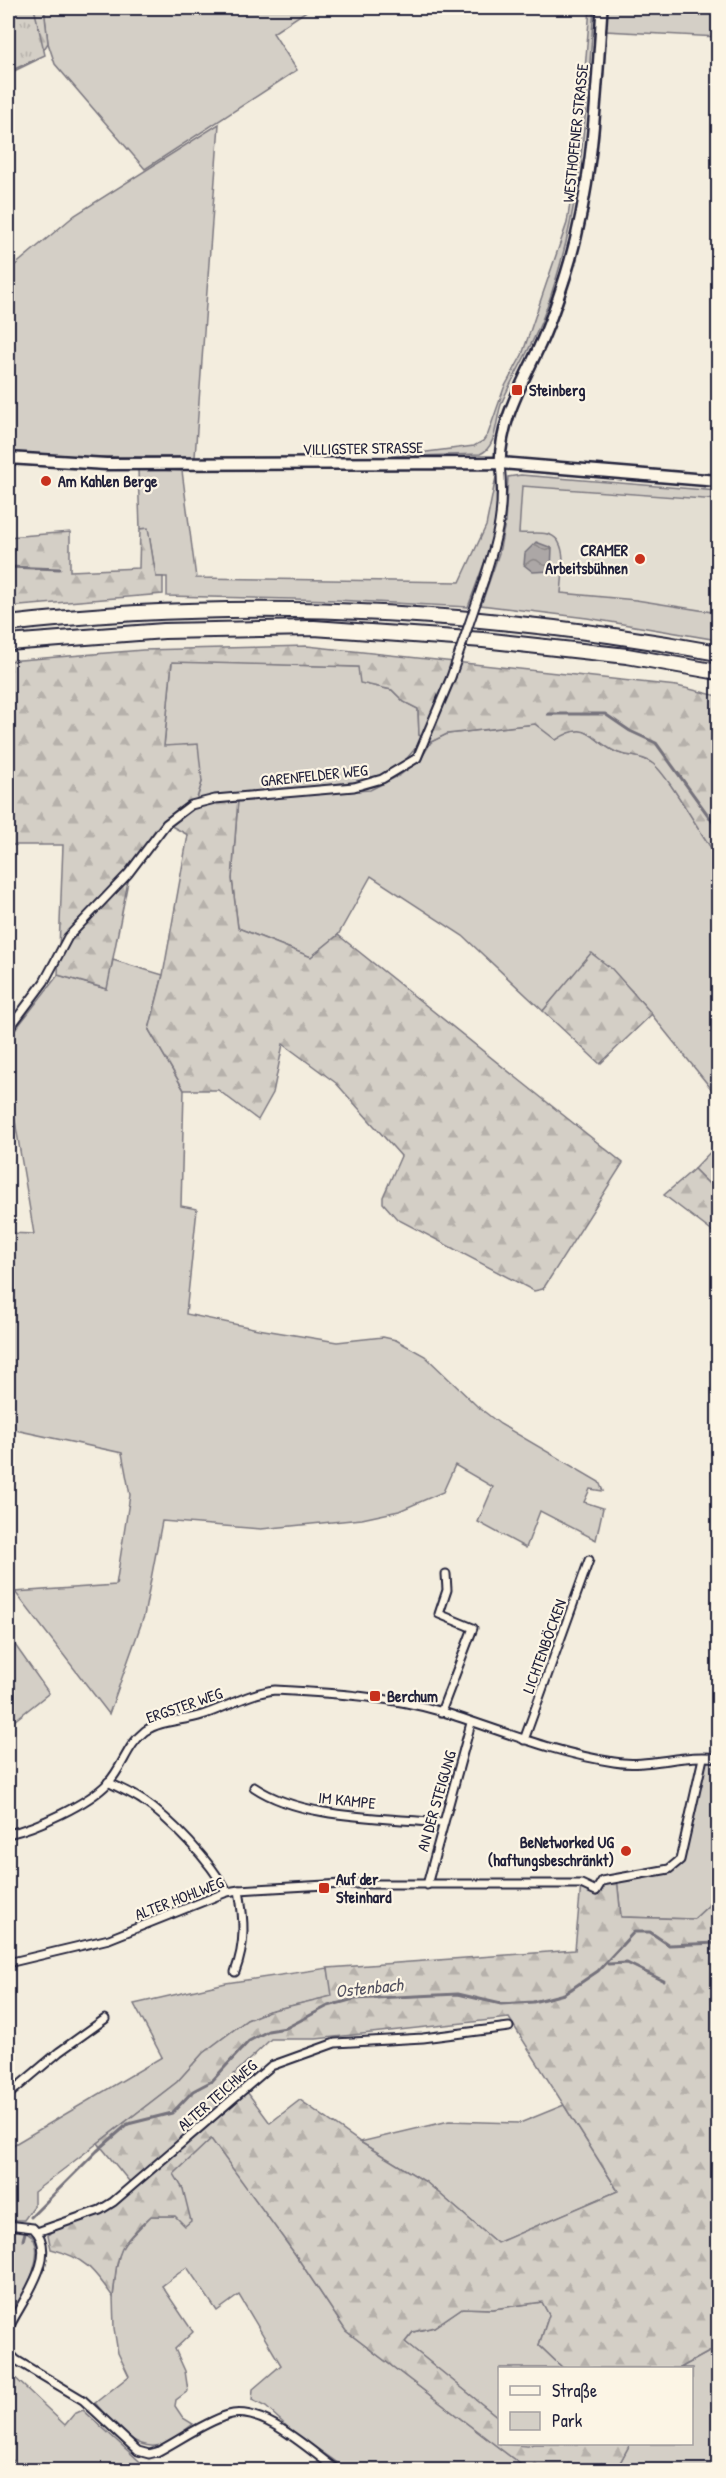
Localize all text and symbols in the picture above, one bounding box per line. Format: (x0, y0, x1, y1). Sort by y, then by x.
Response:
street label: WESTHOFENER STRASSE (557, 63, 593, 203)
place label: Steinberg (529, 379, 585, 402)
marker: Steinberg (510, 383, 524, 397)
street label: VILLIGSTER STRASSE (303, 436, 423, 460)
place label: Am Kahlen Berge (58, 470, 158, 493)
marker: Am Kahlen Berge (39, 474, 53, 488)
place label: CRAMER Arbeitsbühnen (545, 539, 629, 579)
marker: CRAMER Arbeitsbühnen (633, 552, 647, 566)
street label: GARENFELDER WEG (259, 758, 369, 792)
street label: LICHTENBÖCKEN (517, 1596, 571, 1696)
street label: ERGSTER WEG (143, 1682, 225, 1728)
place label: Berchum (387, 1685, 438, 1707)
marker: Berchum (368, 1689, 382, 1703)
street label: AN DER STEIGUNG (411, 1748, 461, 1854)
street label: IM KAMPE (317, 1786, 377, 1814)
place label: BeNetworked UG (haftungsbeschränkt) (488, 1831, 614, 1872)
marker: BeNetworked UG (haftungsbeschränkt) (619, 1844, 633, 1858)
place label: Auf der Steinhard (336, 1868, 392, 1908)
street label: ALTER HOHLWEG (131, 1871, 227, 1925)
marker: Auf der Steinhard (317, 1881, 331, 1895)
water label: Ostenbach (334, 1971, 405, 2003)
street label: ALTER TEICHWEG (173, 2054, 262, 2136)
legend (498, 2367, 693, 2445)
text: Straße (552, 2378, 597, 2403)
text: Park (552, 2408, 583, 2433)

